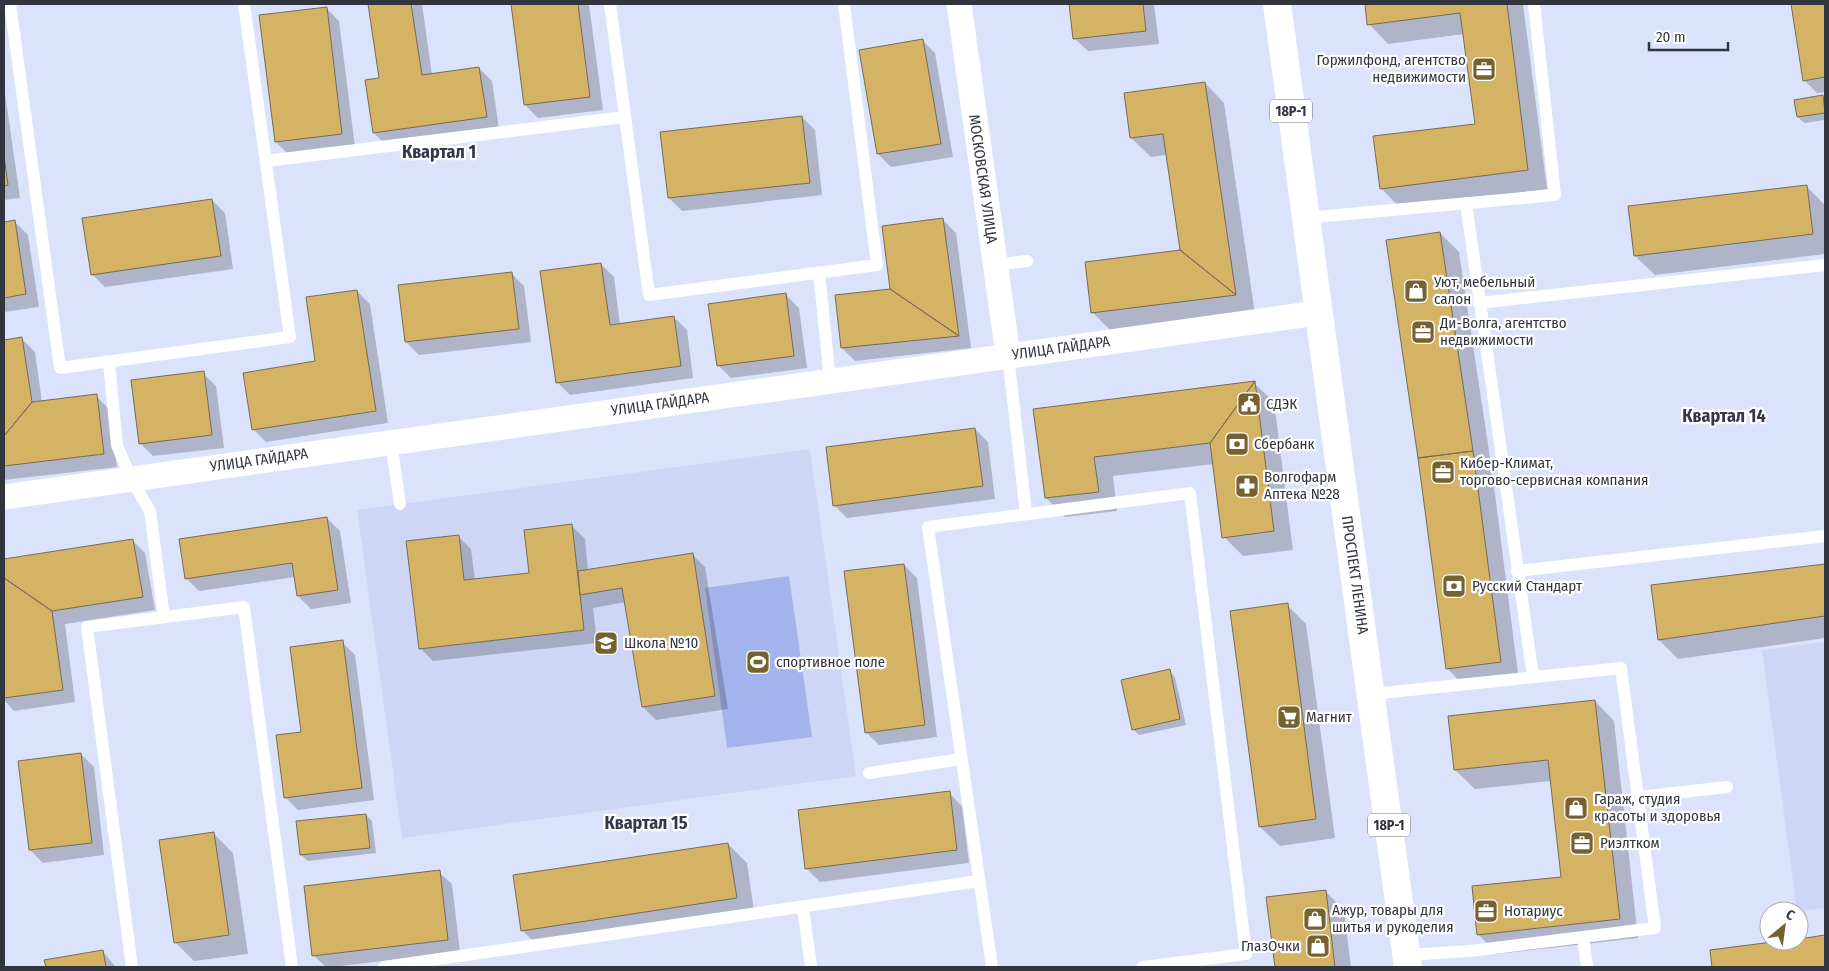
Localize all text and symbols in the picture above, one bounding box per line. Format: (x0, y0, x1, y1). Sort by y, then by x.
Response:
scale bar (1649, 20, 1728, 52)
text: 20 m (1656, 28, 1686, 46)
place label: Горжилфонд, агентство недвижимости (1316, 51, 1466, 86)
office icon: Горжилфонд, агентство недвижимости (1471, 56, 1497, 82)
road number: 18Р-1 (1270, 100, 1312, 122)
street label: МОСКОВСКАЯ УЛИЦА (965, 113, 1001, 245)
district label: Квартал 1 (402, 141, 476, 163)
place label: Уют, мебельный салон (1433, 273, 1535, 308)
shop icon: Уют, мебельный салон (1403, 278, 1429, 304)
place label: Ди-Волга, агентство недвижимости (1439, 314, 1567, 349)
office icon: Ди-Волга, агентство недвижимости (1410, 319, 1436, 345)
street label: УЛИЦА ГАЙДАРА (1010, 332, 1111, 364)
street label: УЛИЦА ГАЙДАРА (609, 388, 710, 420)
public building icon: СДЭК (1236, 391, 1262, 417)
place label: СДЭК (1266, 395, 1297, 413)
district label: Квартал 14 (1682, 405, 1766, 427)
bank icon: Сбербанк (1224, 431, 1250, 457)
place label: Сбербанк (1254, 435, 1315, 453)
street label: УЛИЦА ГАЙДАРА (208, 444, 309, 476)
place label: Кибер-Климат, торгово-сервисная компания (1460, 454, 1648, 489)
office icon: Кибер-Климат, торгово-сервисная компания (1430, 459, 1456, 485)
place label: Волгофарм Аптека №28 (1264, 468, 1340, 503)
pharmacy icon: Волгофарм Аптека №28 (1234, 473, 1260, 499)
street label: ПРОСПЕКТ ЛЕНИНА (1338, 515, 1372, 636)
bank icon: Русский Стандарт (1441, 573, 1467, 599)
place label: Русский Стандарт (1472, 577, 1583, 595)
school or university icon: Школа №10 (593, 630, 619, 656)
place label: Школа №10 (624, 634, 698, 652)
sports icon: спортивное поле (745, 649, 771, 675)
place label: спортивное поле (776, 653, 885, 671)
supermarket icon: Магнит (1276, 704, 1302, 730)
place label: Магнит (1306, 708, 1353, 726)
place label: Гараж, студия красоты и здоровья (1594, 790, 1721, 825)
shop icon: Гараж, студия красоты и здоровья (1563, 795, 1589, 821)
district label: Квартал 15 (604, 812, 688, 834)
road number: 18Р-1 (1368, 814, 1410, 836)
office icon: Риэлтком (1569, 830, 1595, 856)
place label: Риэлтком (1600, 834, 1660, 852)
office icon: Нотариус (1473, 898, 1499, 924)
place label: Ажур, товары для шитья и рукоделия (1332, 901, 1454, 936)
north arrow (1759, 901, 1809, 951)
place label: Нотариус (1504, 902, 1563, 920)
shop icon: Ажур, товары для шитья и рукоделия (1302, 906, 1328, 932)
text: С (1783, 906, 1798, 925)
shop icon: ГлазОчки (1305, 933, 1331, 959)
place label: ГлазОчки (1241, 937, 1300, 955)

